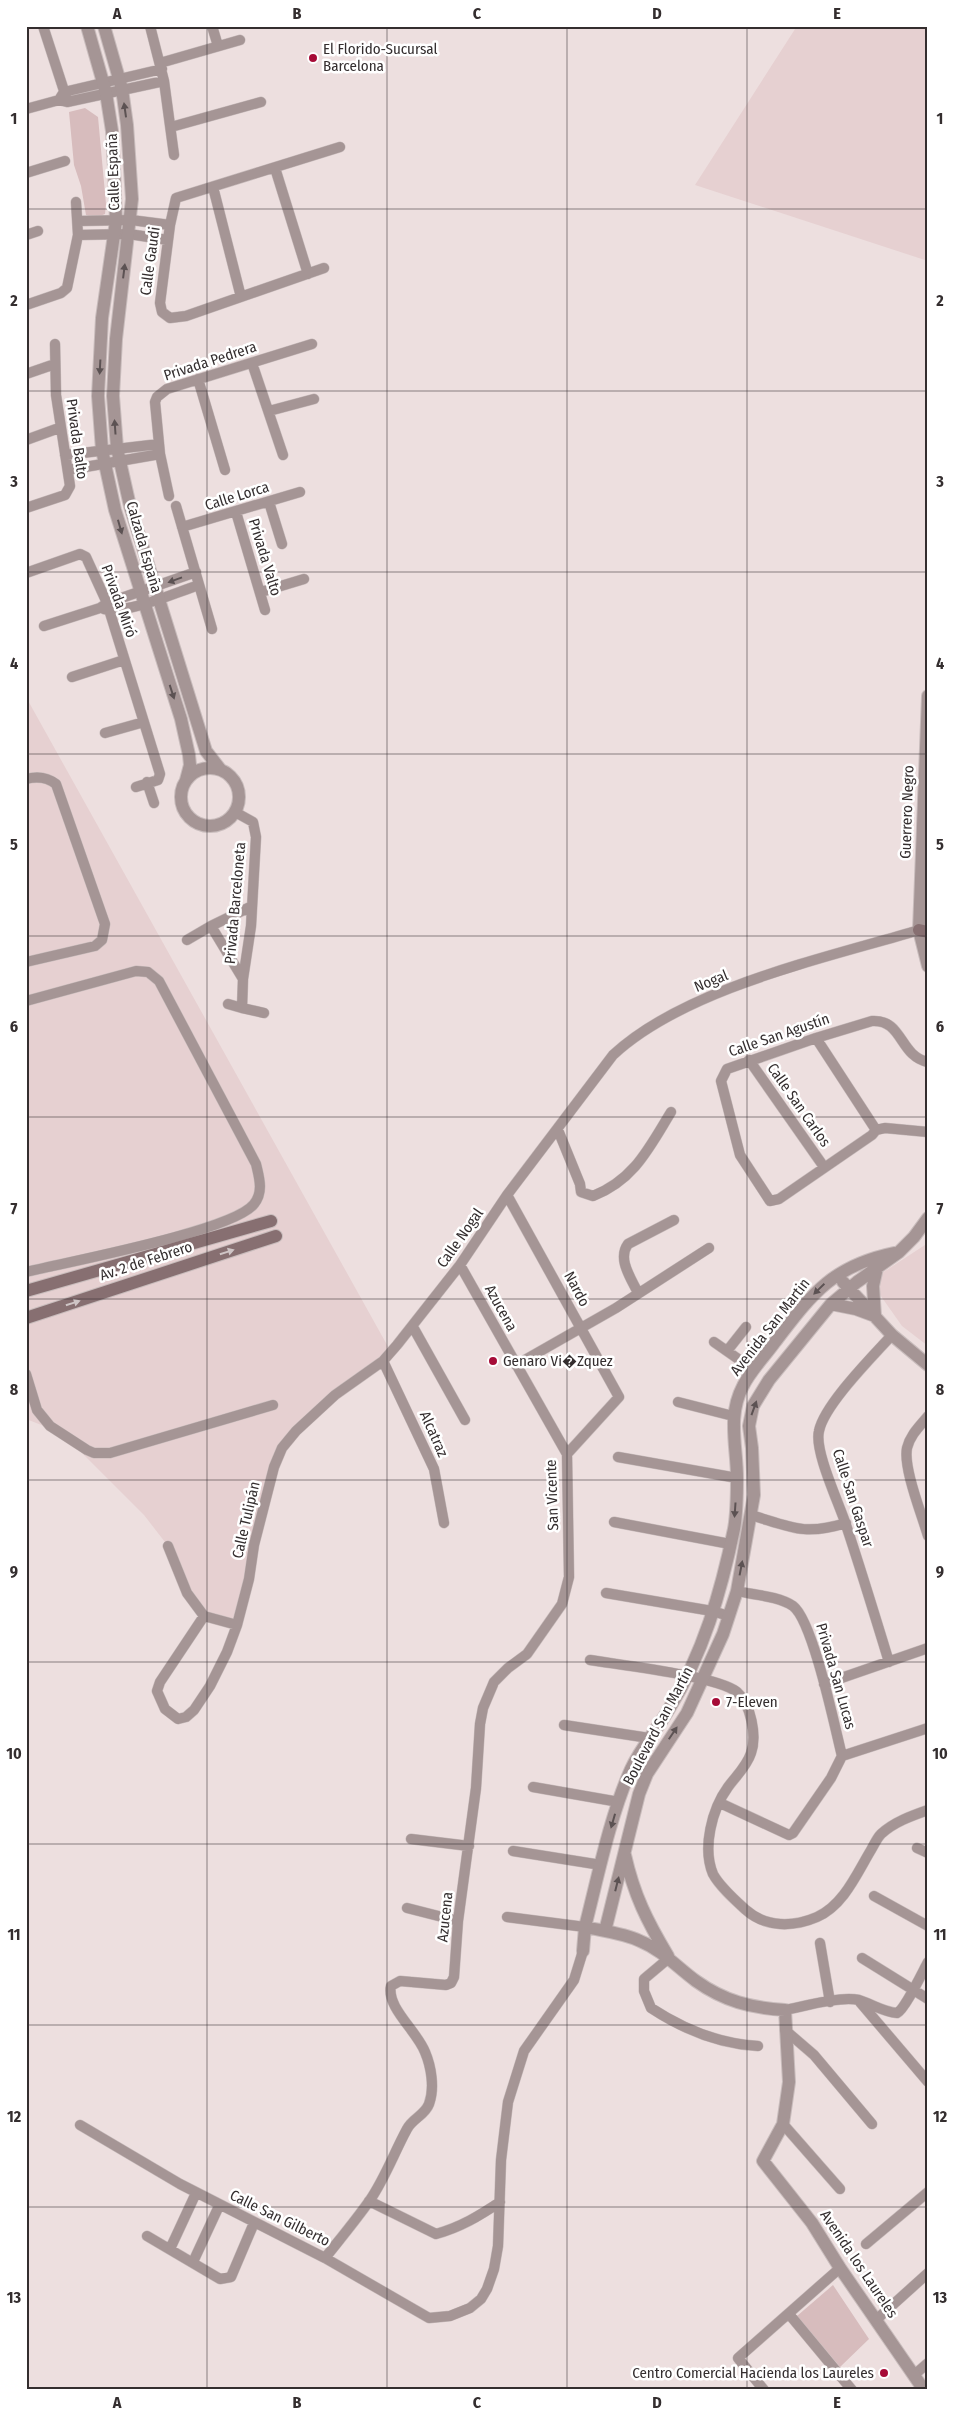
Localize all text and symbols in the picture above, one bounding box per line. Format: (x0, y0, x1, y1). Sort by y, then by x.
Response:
text: A (112, 4, 122, 23)
text: B (293, 4, 302, 23)
text: C (473, 4, 482, 23)
text: D (652, 4, 662, 23)
text: E (833, 4, 841, 23)
place label: El Florido-Sucursal Barcelona (323, 40, 437, 75)
marker: El Florido-Sucursal Barcelona (307, 52, 319, 64)
one-way arrow (121, 101, 129, 117)
text: 1 (11, 109, 17, 128)
text: 1 (937, 109, 943, 128)
street label: Calle España (103, 133, 123, 211)
street label: Calle Gaudi (136, 226, 164, 296)
one-way arrow (120, 263, 128, 279)
text: 2 (9, 291, 18, 310)
text: 2 (935, 291, 944, 310)
street label: Privada Pedrera (161, 338, 259, 384)
one-way arrow (95, 359, 103, 375)
street label: Privada Balto (62, 398, 92, 481)
one-way arrow (111, 419, 119, 435)
text: 3 (9, 472, 18, 491)
text: 3 (935, 472, 944, 491)
street label: Calle Lorca (203, 478, 271, 514)
street label: Calzada España (122, 499, 166, 595)
street label: Privada Valto (245, 516, 285, 598)
one-way arrow (117, 520, 125, 535)
street label: Privada Miró (97, 562, 141, 640)
one-way arrow (167, 576, 182, 584)
text: 4 (10, 654, 18, 673)
text: 4 (936, 654, 944, 673)
one-way arrow (169, 684, 176, 699)
street label: Guerrero Negro (896, 765, 918, 859)
text: 5 (10, 835, 18, 854)
text: 5 (936, 835, 944, 854)
street label: Privada Barceloneta (221, 841, 249, 965)
street label: Nogal (691, 966, 731, 996)
street label: Calle San Agustín (726, 1009, 832, 1061)
text: 6 (10, 1017, 18, 1036)
text: 6 (936, 1017, 944, 1036)
street label: Calle San Carlos (764, 1060, 834, 1150)
text: 7 (11, 1199, 18, 1218)
text: 7 (937, 1199, 944, 1218)
street label: Calle Nogal (433, 1205, 487, 1271)
street label: Av. 2 de Febrero (97, 1238, 195, 1284)
one-way arrow (220, 1248, 235, 1256)
street label: Nardo (560, 1268, 594, 1310)
street label: Avenida San Martin (726, 1275, 814, 1379)
street label: Azucena (481, 1282, 521, 1334)
one-way arrow (813, 1283, 825, 1295)
one-way arrow (65, 1298, 80, 1306)
place label: Genaro Vi�Zquez (503, 1352, 613, 1370)
marker: Genaro Vi�Zquez (487, 1355, 499, 1367)
text: 8 (10, 1380, 19, 1399)
text: 8 (936, 1380, 945, 1399)
one-way arrow (750, 1400, 758, 1415)
street label: Alcatraz (416, 1408, 452, 1460)
street label: Calle San Gaspar (829, 1447, 878, 1550)
street label: San Vicente (542, 1459, 562, 1531)
street label: Calle Tulipán (228, 1480, 264, 1560)
one-way arrow (731, 1503, 739, 1519)
one-way arrow (737, 1559, 745, 1575)
text: 9 (10, 1562, 18, 1581)
text: 9 (936, 1562, 944, 1581)
street label: Privada San Lucas (812, 1621, 860, 1731)
street label: Boulevard San Martín (619, 1664, 697, 1788)
place label: 7-Eleven (726, 1693, 778, 1711)
marker: 7-Eleven (710, 1696, 722, 1708)
one-way arrow (668, 1726, 678, 1740)
text: 10 (6, 1744, 22, 1763)
text: 10 (932, 1744, 948, 1763)
one-way arrow (609, 1814, 617, 1829)
one-way arrow (613, 1876, 621, 1891)
street label: Azucena (433, 1891, 457, 1943)
text: 11 (7, 1925, 21, 1944)
text: 11 (933, 1925, 947, 1944)
text: 12 (7, 2107, 22, 2126)
text: 12 (933, 2107, 948, 2126)
street label: Calle San Gilberto (227, 2186, 333, 2250)
street label: Avenida los Laureles (816, 2207, 902, 2321)
text: 13 (7, 2288, 22, 2307)
text: 13 (933, 2288, 948, 2307)
place label: Centro Comercial Hacienda los Laureles (632, 2364, 874, 2382)
marker: Centro Comercial Hacienda los Laureles (878, 2367, 890, 2379)
text: A (112, 2393, 122, 2412)
text: B (293, 2393, 302, 2412)
text: C (473, 2393, 482, 2412)
text: D (652, 2393, 662, 2412)
text: E (833, 2393, 841, 2412)

